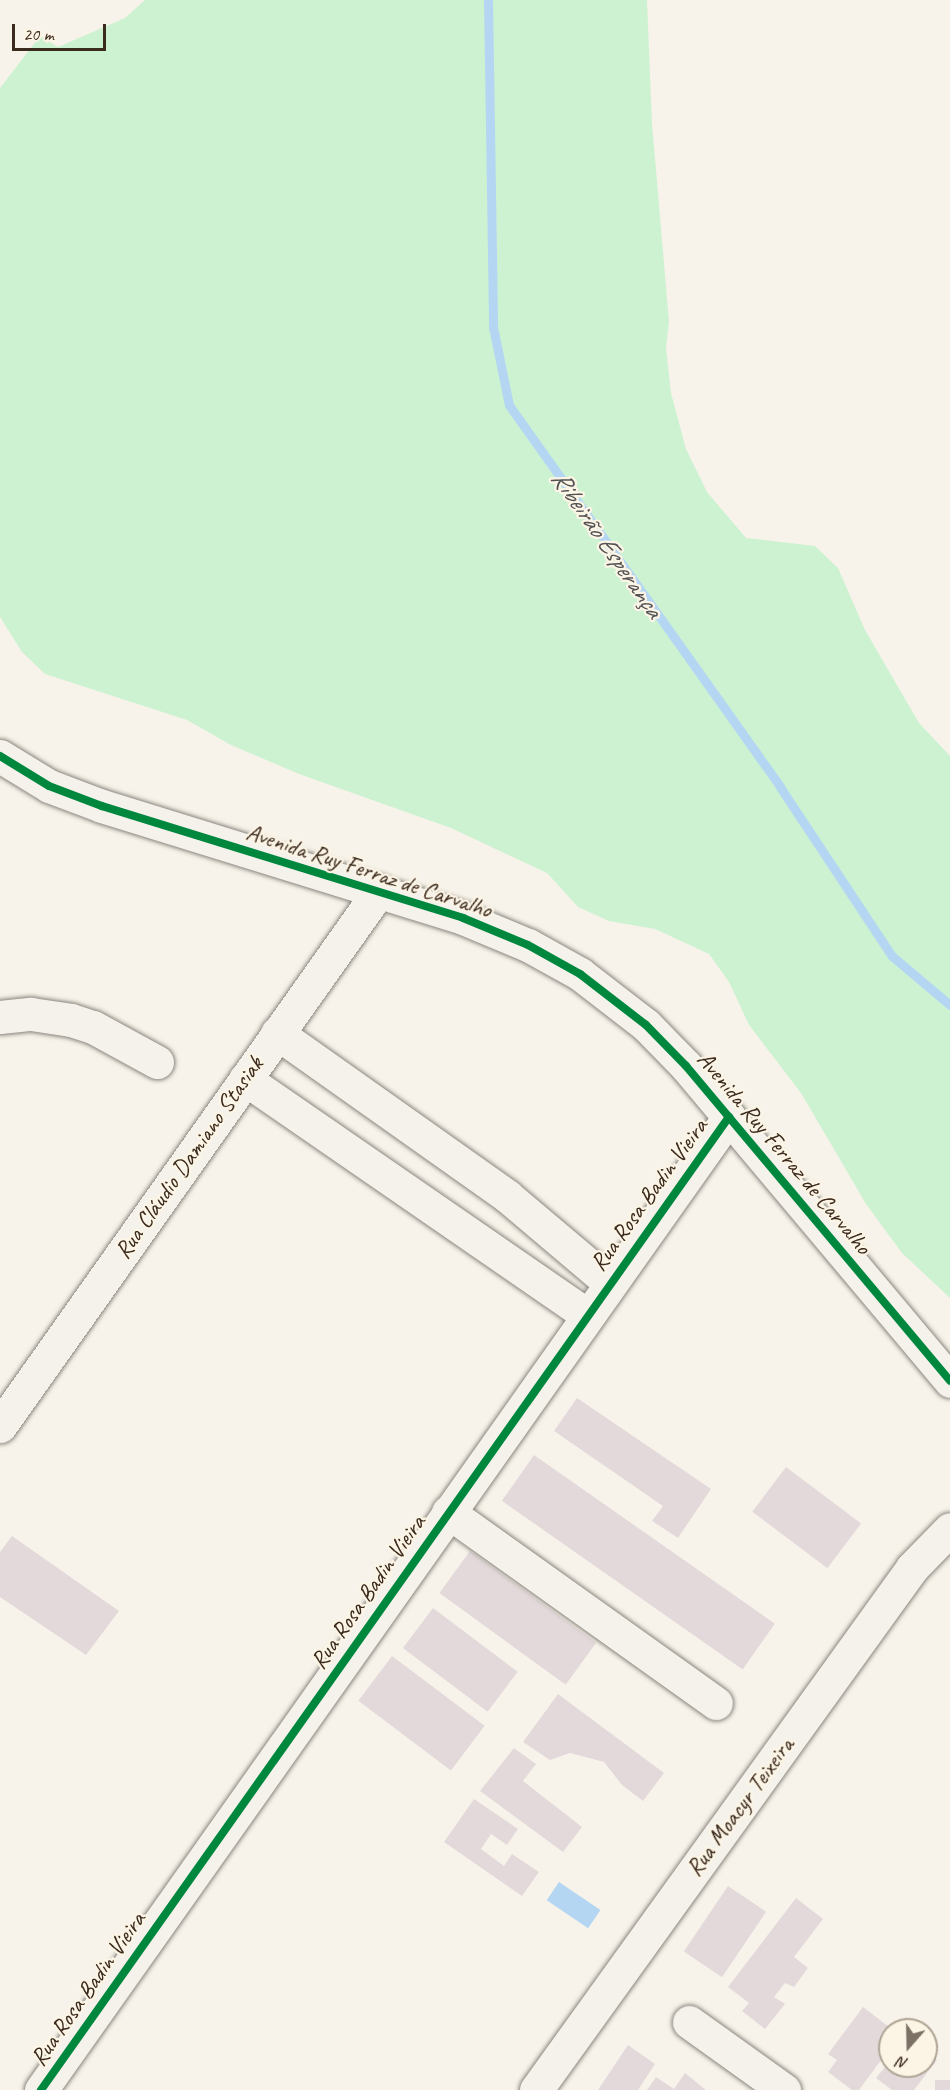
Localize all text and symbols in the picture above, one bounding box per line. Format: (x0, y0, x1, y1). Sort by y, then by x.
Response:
scale bar (15, 12, 110, 50)
text: 20 m (23, 23, 54, 45)
water label: Ribeirão Esperança (545, 464, 669, 624)
street label: Avenida Ruy Ferraz de Carvalho (243, 818, 495, 924)
street label: Avenida Ruy Ferraz de Carvalho (691, 1046, 877, 1260)
street label: Rua Cláudio Damiano Stasiak (109, 1052, 269, 1264)
street label: Rua Rosa Badin Vieira (584, 1113, 714, 1277)
street label: Rua Rosa Badin Vieira (304, 1509, 432, 1675)
street label: Rua Moacyr Teixeira (680, 1733, 800, 1881)
street label: Rua Rosa Badin Vieira (24, 1906, 152, 2072)
north arrow (878, 2018, 938, 2078)
text: N (894, 2052, 911, 2074)

